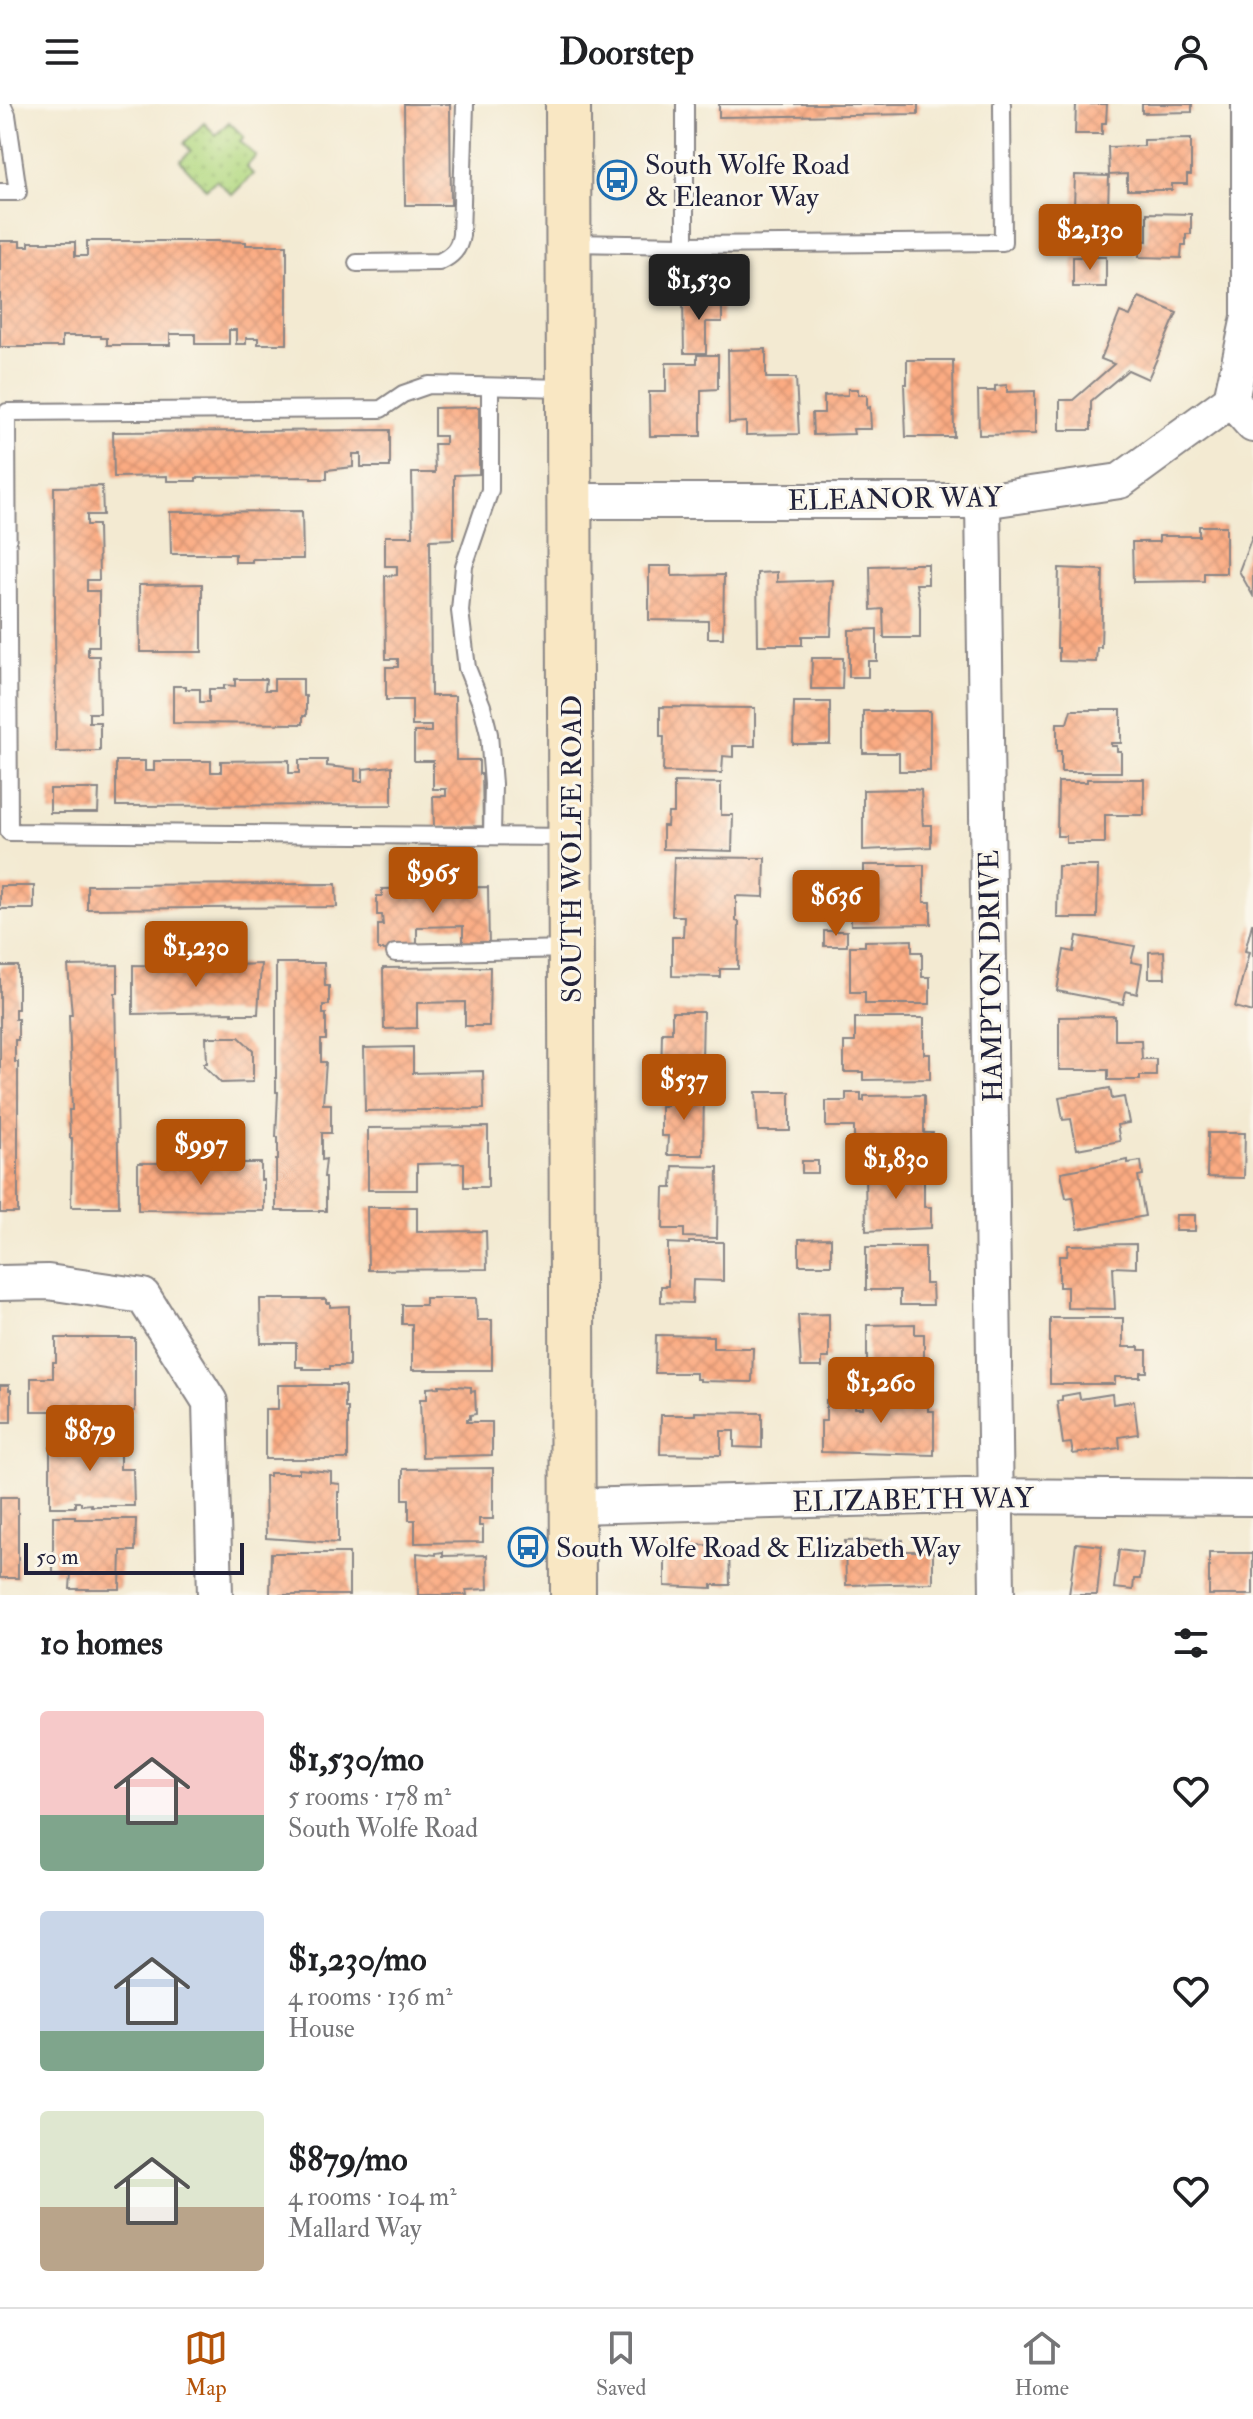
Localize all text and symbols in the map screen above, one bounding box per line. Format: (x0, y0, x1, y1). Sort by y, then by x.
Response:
icon: menu (40, 30, 84, 74)
text: Doorstep (559, 30, 694, 75)
icon: person (1169, 30, 1213, 74)
place label: South Wolfe Road & Eleanor Way (645, 148, 850, 215)
bus stop icon: South Wolfe Road & Eleanor Way (596, 159, 638, 201)
pin: $2,130 (1025, 204, 1155, 272)
text: $2,130 (1057, 214, 1123, 246)
pin: $1,530 (634, 254, 764, 322)
text: $1,530 (667, 264, 731, 296)
street label: ELEANOR WAY (787, 480, 1003, 519)
street label: SOUTH WOLFE ROAD (555, 695, 590, 1003)
pin: $965 (386, 847, 480, 915)
street label: HAMPTON DRIVE (972, 849, 1011, 1103)
text: $965 (407, 857, 459, 889)
pin: $636 (789, 870, 883, 938)
text: $636 (811, 880, 861, 912)
pin: $1,230 (131, 921, 261, 989)
text: $1,230 (163, 931, 229, 963)
pin: $537 (637, 1054, 731, 1122)
text: $537 (660, 1064, 708, 1096)
pin: $997 (154, 1119, 248, 1187)
text: $997 (174, 1129, 228, 1161)
pin: $1,830 (831, 1133, 961, 1201)
text: $1,830 (863, 1143, 929, 1175)
pin: $1,260 (816, 1357, 946, 1425)
text: $1,260 (846, 1367, 916, 1399)
pin: $879 (43, 1405, 137, 1473)
text: $879 (64, 1415, 116, 1447)
street label: ELIZABETH WAY (792, 1481, 1035, 1520)
bus stop icon: South Wolfe Road & Elizabeth Way (507, 1526, 549, 1568)
place label: South Wolfe Road & Elizabeth Way (556, 1531, 961, 1566)
scale bar (24, 1539, 244, 1575)
text: 50 m (36, 1543, 78, 1571)
icon: filters (1169, 1621, 1213, 1665)
text: 10 homes (40, 1622, 163, 1665)
text: $1,530/mo (288, 1738, 424, 1781)
icon: home (104, 1743, 200, 1839)
icon: heart (1169, 1769, 1213, 1813)
text: 5 rooms · 178 m² (288, 1781, 451, 1813)
text: South Wolfe Road (288, 1813, 478, 1845)
text: $1,230/mo (288, 1938, 427, 1981)
icon: home (104, 1943, 200, 2039)
icon: heart (1169, 1969, 1213, 2013)
text: 4 rooms · 136 m² (288, 1981, 453, 2013)
text: House (288, 2013, 355, 2045)
text: $879/mo (288, 2138, 408, 2181)
icon: home (104, 2143, 200, 2239)
icon: heart (1169, 2169, 1213, 2213)
text: 4 rooms · 104 m² (288, 2181, 457, 2213)
text: Mallard Way (288, 2213, 422, 2245)
tab: Map (184, 2326, 228, 2402)
tab: Saved (596, 2326, 646, 2402)
tab: Home (1014, 2326, 1069, 2402)

